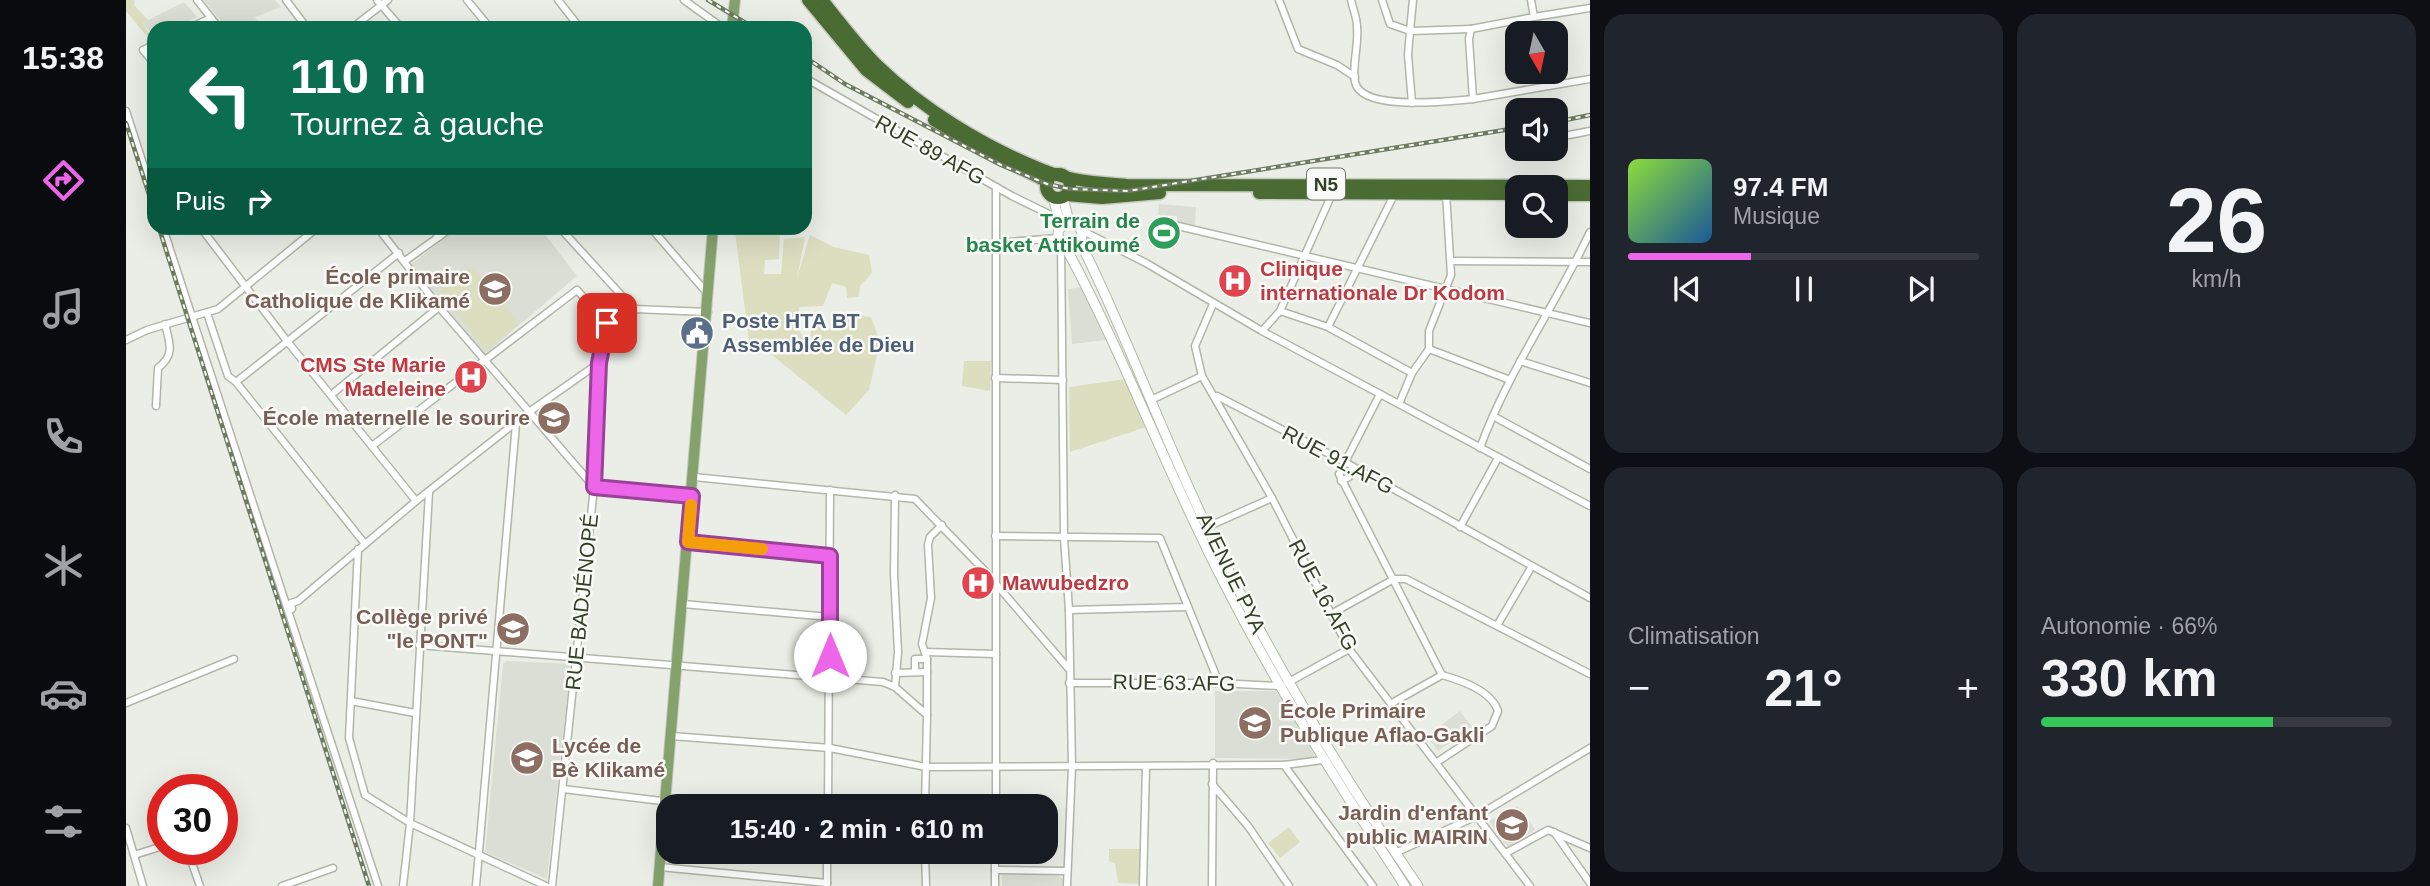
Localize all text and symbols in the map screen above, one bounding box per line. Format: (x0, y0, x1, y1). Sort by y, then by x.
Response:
north arrow (1505, 21, 1568, 84)
map controls (1505, 21, 1568, 238)
text: 15:38 (22, 40, 104, 76)
icon: left (175, 49, 266, 140)
text: 110 m (290, 49, 426, 103)
button: sound (1505, 98, 1568, 161)
text: Tournez à gauche (290, 106, 544, 142)
street label: RUE 89 AFG (872, 110, 989, 189)
icon: directions (39, 156, 88, 205)
road number: N5 (1307, 168, 1345, 200)
text: 26 (2166, 170, 2267, 271)
text: 97.4 FM (1733, 172, 1828, 202)
button: search (1505, 175, 1568, 238)
icon: right (240, 182, 278, 220)
text: Puis (175, 186, 226, 216)
text: Musique (1733, 203, 1820, 229)
place label: Terrain de basket Attikoumé (966, 209, 1140, 256)
sports icon: Terrain de basket Attikoumé (1145, 214, 1183, 252)
place label: Clinique internationale Dr Kodom (1260, 257, 1505, 304)
hospital icon: Clinique internationale Dr Kodom (1216, 262, 1254, 300)
place label: École primaire Catholique de Klikamé (245, 265, 470, 312)
text: km/h (2192, 266, 2241, 292)
school or university icon: École primaire Catholique de Klikamé (476, 270, 514, 308)
icon: previous (1668, 270, 1706, 308)
icon: pause (1785, 270, 1823, 308)
icon: next (1902, 270, 1940, 308)
icon: music (39, 284, 88, 333)
pin (577, 293, 637, 353)
icon: arrive (588, 304, 626, 342)
place label: Poste HTA BT Assemblée de Dieu (722, 309, 915, 356)
public building icon: Poste HTA BT Assemblée de Dieu (678, 314, 716, 352)
place label: CMS Ste Marie Madeleine (300, 353, 446, 400)
hospital icon: CMS Ste Marie Madeleine (452, 358, 490, 396)
school or university icon: École maternelle le sourire (535, 399, 573, 437)
place label: École maternelle le sourire (263, 406, 530, 429)
icon: phone (39, 412, 88, 461)
street label: RUE 91.AFG (1279, 421, 1398, 498)
street label: AVENUE PYA (1192, 509, 1271, 637)
street label: RUE BADJÉNOPÉ (561, 513, 602, 691)
street label: RUE 16.AFG (1285, 535, 1362, 654)
icon: climate (39, 541, 88, 590)
hospital icon: Mawubedzro (959, 564, 997, 602)
place label: Mawubedzro (1002, 571, 1129, 594)
place label: Collège privé "le PONT" (356, 605, 488, 652)
school or university icon: Collège privé "le PONT" (494, 610, 532, 648)
text: Autonomie · 66% (2041, 613, 2217, 639)
position arrow (793, 619, 867, 693)
text: Climatisation (1628, 623, 1760, 649)
text: 330 km (2041, 649, 2217, 707)
text: 21° (1764, 659, 1843, 717)
text: − (1628, 667, 1650, 709)
text: + (1957, 667, 1979, 709)
icon: car (39, 669, 88, 718)
street label: RUE 63.AFG (1113, 670, 1235, 695)
place label: École Primaire Publique Aflao-Gakli (1280, 699, 1485, 746)
school or university icon: École Primaire Publique Aflao-Gakli (1236, 704, 1274, 742)
place label: Lycée de Bè Klikamé (552, 734, 665, 781)
school or university icon: Lycée de Bè Klikamé (508, 739, 546, 777)
speed limit sign: 30 (147, 774, 238, 865)
icon: filters (39, 797, 88, 846)
place label: Jardin d'enfant public MAIRIN (1338, 801, 1488, 848)
school or university icon: Jardin d'enfant public MAIRIN (1493, 806, 1531, 844)
text: 15:40 · 2 min · 610 m (730, 814, 984, 844)

